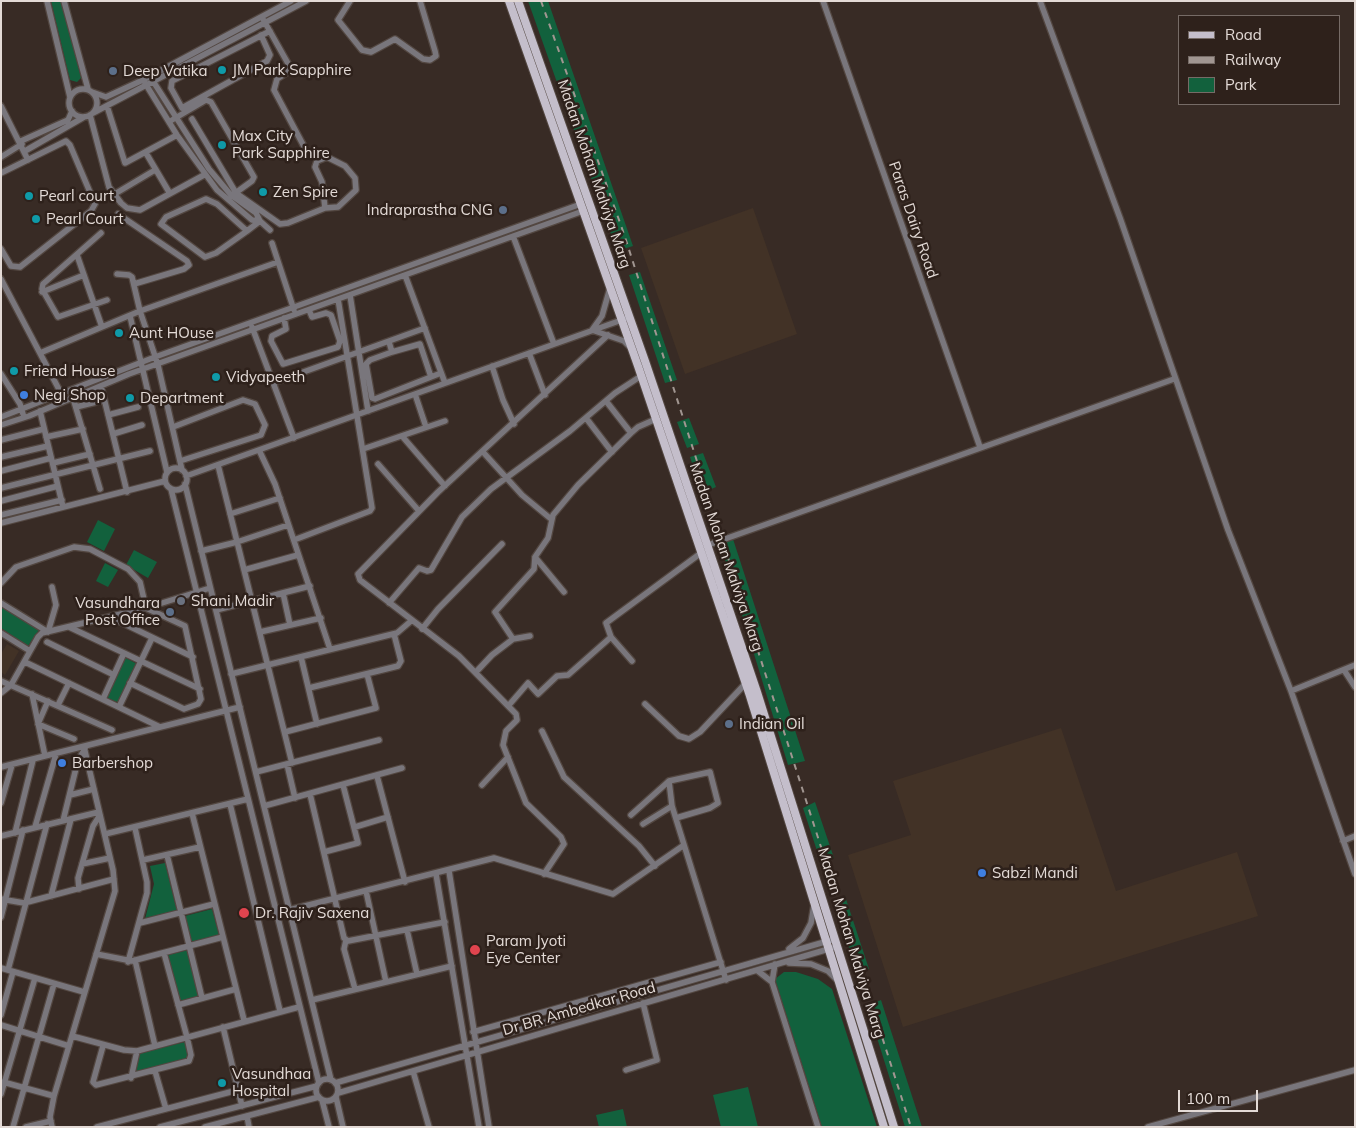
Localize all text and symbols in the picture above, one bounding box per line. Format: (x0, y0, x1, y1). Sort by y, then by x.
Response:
legend (1178, 15, 1341, 105)
text: Road (1225, 25, 1262, 44)
text: Railway (1225, 50, 1281, 69)
place label: JM Park Sapphire (232, 61, 351, 79)
place label: Deep Vatika (123, 62, 208, 80)
marker: JM Park Sapphire (216, 64, 228, 76)
marker: Deep Vatika (107, 65, 119, 77)
text: Park (1225, 75, 1257, 94)
street label: Madan Mohan Malviya Marg (553, 77, 635, 271)
place label: Max City Park Sapphire (232, 127, 330, 162)
marker: Max City Park Sapphire (216, 139, 228, 151)
street label: Paras Dairy Road (885, 159, 941, 281)
place label: Zen Spire (273, 183, 338, 201)
marker: Zen Spire (257, 186, 269, 198)
place label: Pearl court (39, 187, 114, 205)
marker: Pearl court (23, 190, 35, 202)
place label: Indraprastha CNG (367, 201, 493, 219)
marker: Indraprastha CNG (497, 204, 509, 216)
place label: Pearl Court (46, 210, 124, 228)
marker: Pearl Court (30, 213, 42, 225)
place label: Aunt HOuse (129, 324, 214, 342)
marker: Aunt HOuse (113, 327, 125, 339)
place label: Friend House (24, 362, 115, 380)
marker: Friend House (8, 365, 20, 377)
place label: Vidyapeeth (226, 368, 305, 386)
marker: Vidyapeeth (210, 371, 222, 383)
place label: Negi Shop (34, 386, 106, 404)
marker: Negi Shop (18, 389, 30, 401)
place label: Department (140, 389, 224, 407)
marker: Department (124, 392, 136, 404)
street label: Madan Mohan Malviya Marg (685, 460, 767, 654)
place label: Shani Madir (191, 592, 274, 610)
place label: Vasundhara Post Office (75, 594, 160, 629)
marker: Shani Madir (175, 595, 187, 607)
marker: Vasundhara Post Office (164, 606, 176, 618)
place label: Indian Oil (739, 715, 805, 733)
marker: Indian Oil (723, 718, 735, 730)
place label: Barbershop (72, 754, 153, 772)
marker: Barbershop (56, 757, 68, 769)
street label: Madan Mohan Malviya Marg (813, 845, 889, 1041)
place label: Sabzi Mandi (992, 864, 1078, 882)
marker: Sabzi Mandi (976, 867, 988, 879)
place label: Dr. Rajiv Saxena (255, 904, 369, 922)
marker: Dr. Rajiv Saxena (237, 906, 251, 920)
place label: Param Jyoti Eye Center (486, 932, 566, 967)
marker: Param Jyoti Eye Center (468, 943, 482, 957)
street label: Dr BR Ambedkar Road (500, 979, 658, 1039)
place label: Vasundhaa Hospital (232, 1065, 311, 1100)
marker: Vasundhaa Hospital (216, 1077, 228, 1089)
scale bar (1181, 1080, 1261, 1112)
text: 100 m (1186, 1089, 1230, 1108)

